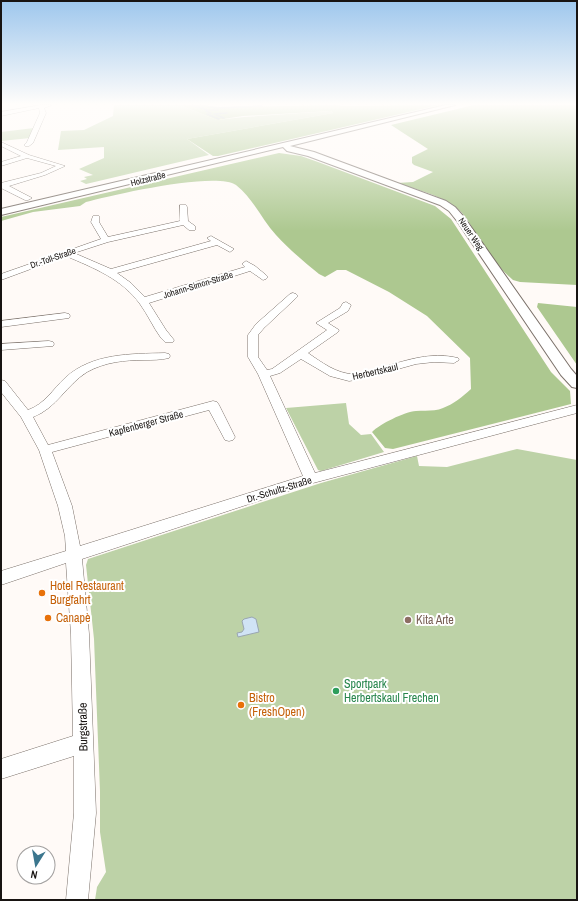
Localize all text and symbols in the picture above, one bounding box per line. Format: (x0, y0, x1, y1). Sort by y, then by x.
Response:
street label: Holzstraße (129, 169, 167, 189)
street label: Neuer Weg (455, 215, 487, 253)
street label: Dr.-Toll-Straße (29, 245, 77, 271)
street label: Johann-Simon-Straße (162, 269, 234, 301)
street label: Herbertskaul (351, 360, 399, 383)
street label: Kapfenberger Straße (107, 407, 185, 440)
street label: Dr.-Schultz-Straße (245, 473, 314, 506)
place label: Hotel Restaurant Burgfahrt (50, 578, 124, 608)
marker: Hotel Restaurant Burgfahrt (37, 588, 47, 598)
place label: Canapè (56, 610, 90, 626)
place label: Kita Arte (416, 612, 454, 628)
marker: Canapè (43, 613, 53, 623)
marker: Kita Arte (403, 615, 413, 625)
place label: Sportpark Herbertskaul Frechen (344, 676, 439, 706)
marker: Sportpark Herbertskaul Frechen (331, 686, 341, 696)
place label: Bistro (FreshOpen) (249, 690, 305, 720)
marker: Bistro (FreshOpen) (236, 700, 246, 710)
street label: Burgstraße (75, 703, 91, 751)
north arrow (16, 845, 56, 885)
text: N (30, 867, 39, 882)

